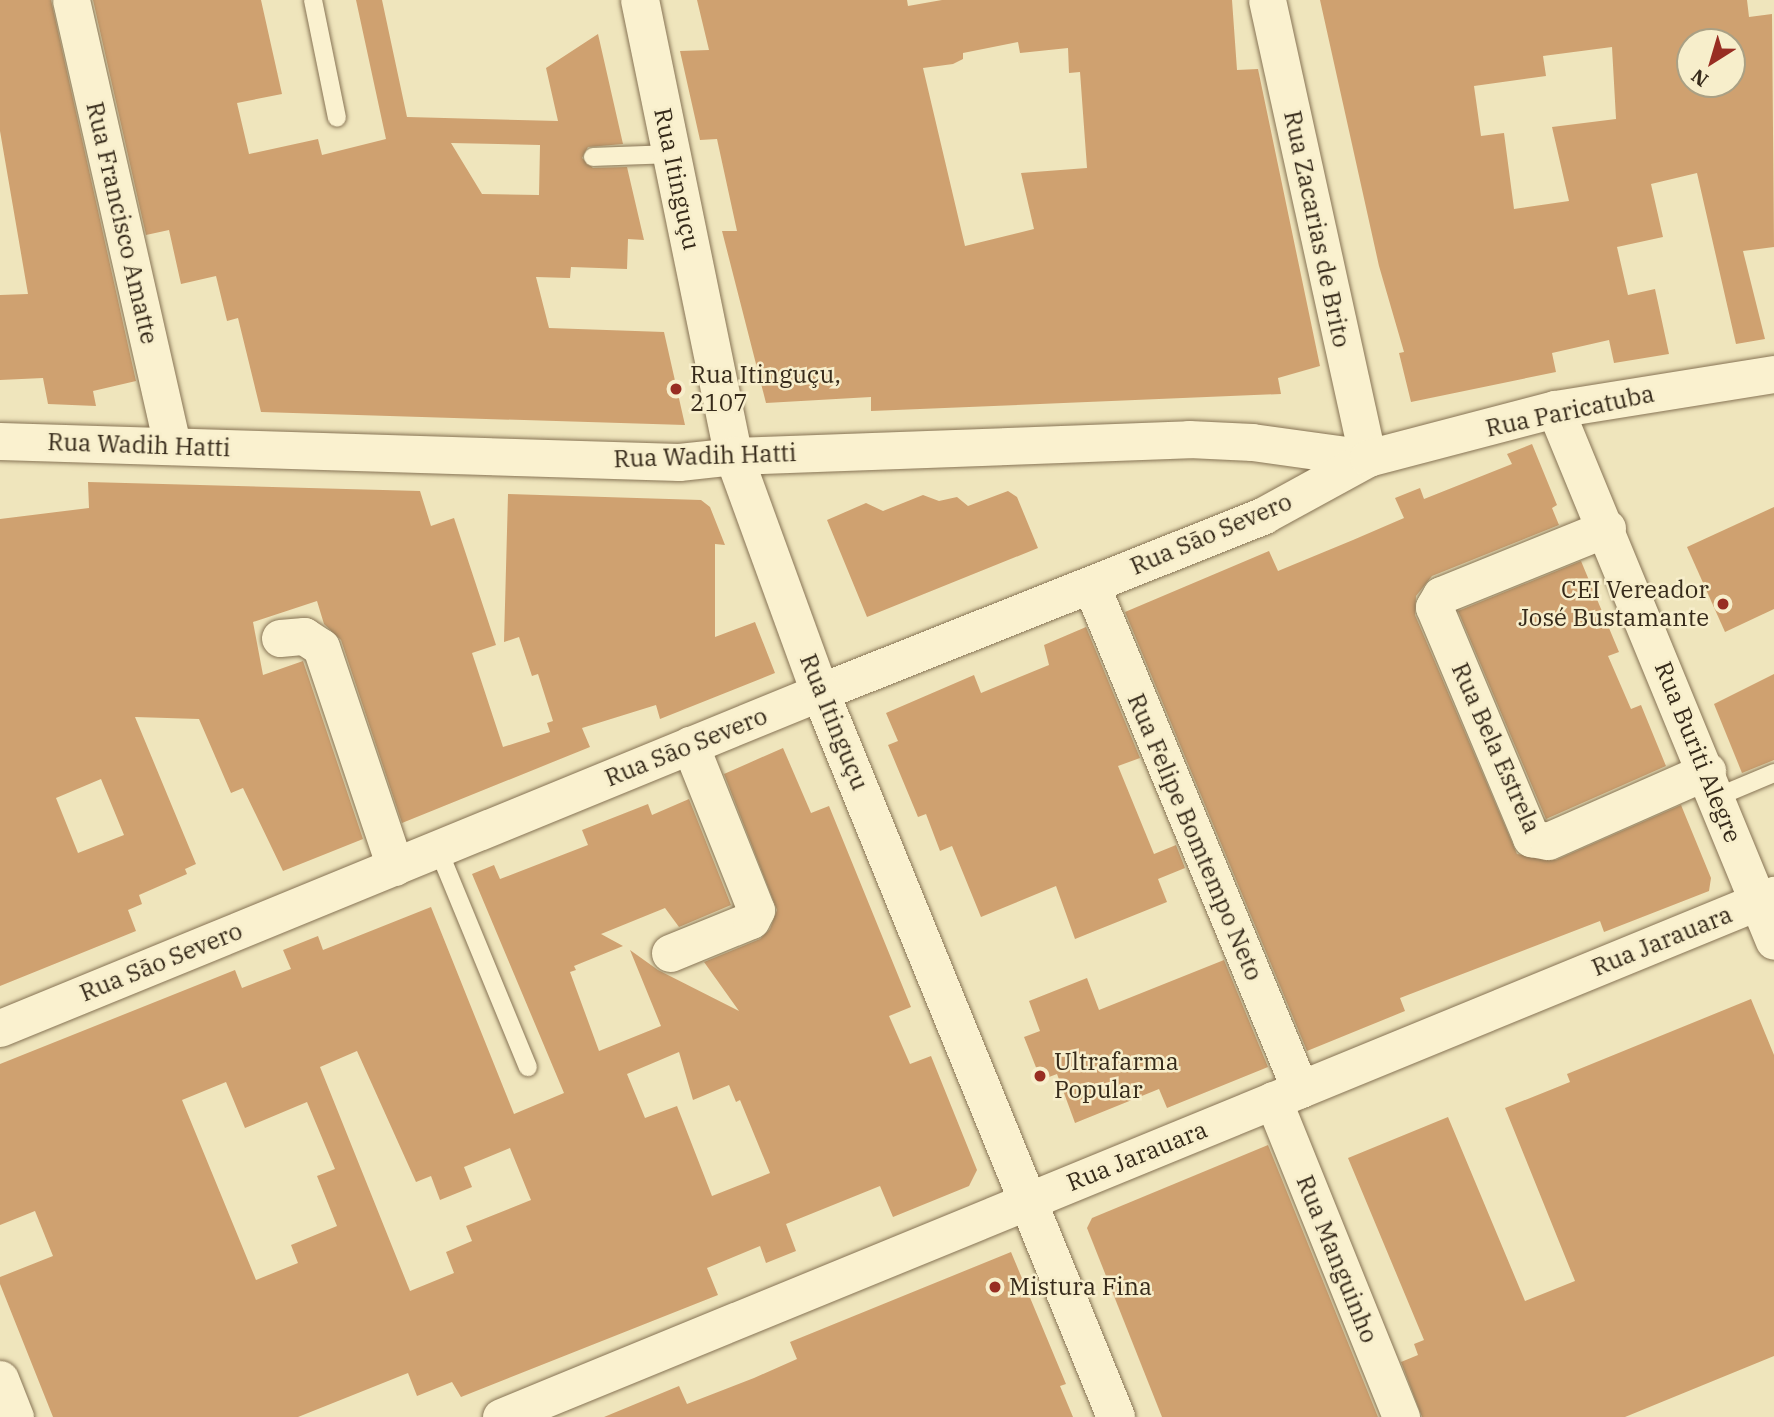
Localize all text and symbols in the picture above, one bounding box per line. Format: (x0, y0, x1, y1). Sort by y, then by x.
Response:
north arrow (1676, 28, 1746, 98)
text: N (1686, 64, 1713, 92)
street label: Rua Francisco Amatte (80, 99, 164, 347)
street label: Rua Itinguçu (648, 105, 706, 253)
street label: Rua Zacarias de Brito (1278, 108, 1356, 350)
place label: Rua Itinguçu, 2107 (690, 361, 841, 417)
street label: Rua Paricatuba (1483, 379, 1657, 443)
marker: Rua Itinguçu, 2107 (668, 381, 684, 397)
street label: Rua Wadih Hatti (47, 427, 231, 463)
street label: Rua Wadih Hatti (613, 438, 797, 474)
street label: Rua São Severo (1126, 487, 1296, 581)
place label: CEI Vereador José Bustamante (1518, 576, 1709, 632)
marker: CEI Vereador José Bustamante (1715, 596, 1731, 612)
street label: Rua Itinguçu (794, 650, 874, 794)
street label: Rua Buriti Alegre (1649, 657, 1747, 847)
street label: Rua Bela Estrela (1446, 658, 1546, 838)
street label: Rua Felipe Bomtempo Neto (1121, 689, 1269, 985)
street label: Rua São Severo (601, 701, 771, 793)
street label: Rua Jarauara (1588, 900, 1736, 982)
street label: Rua São Severo (76, 916, 246, 1008)
place label: Ultrafarma Popular (1054, 1048, 1179, 1104)
marker: Ultrafarma Popular (1032, 1068, 1048, 1084)
street label: Rua Jarauara (1063, 1115, 1211, 1197)
street label: Rua Manguinho (1290, 1171, 1384, 1347)
place label: Mistura Fina (1009, 1273, 1152, 1301)
marker: Mistura Fina (987, 1279, 1003, 1295)

